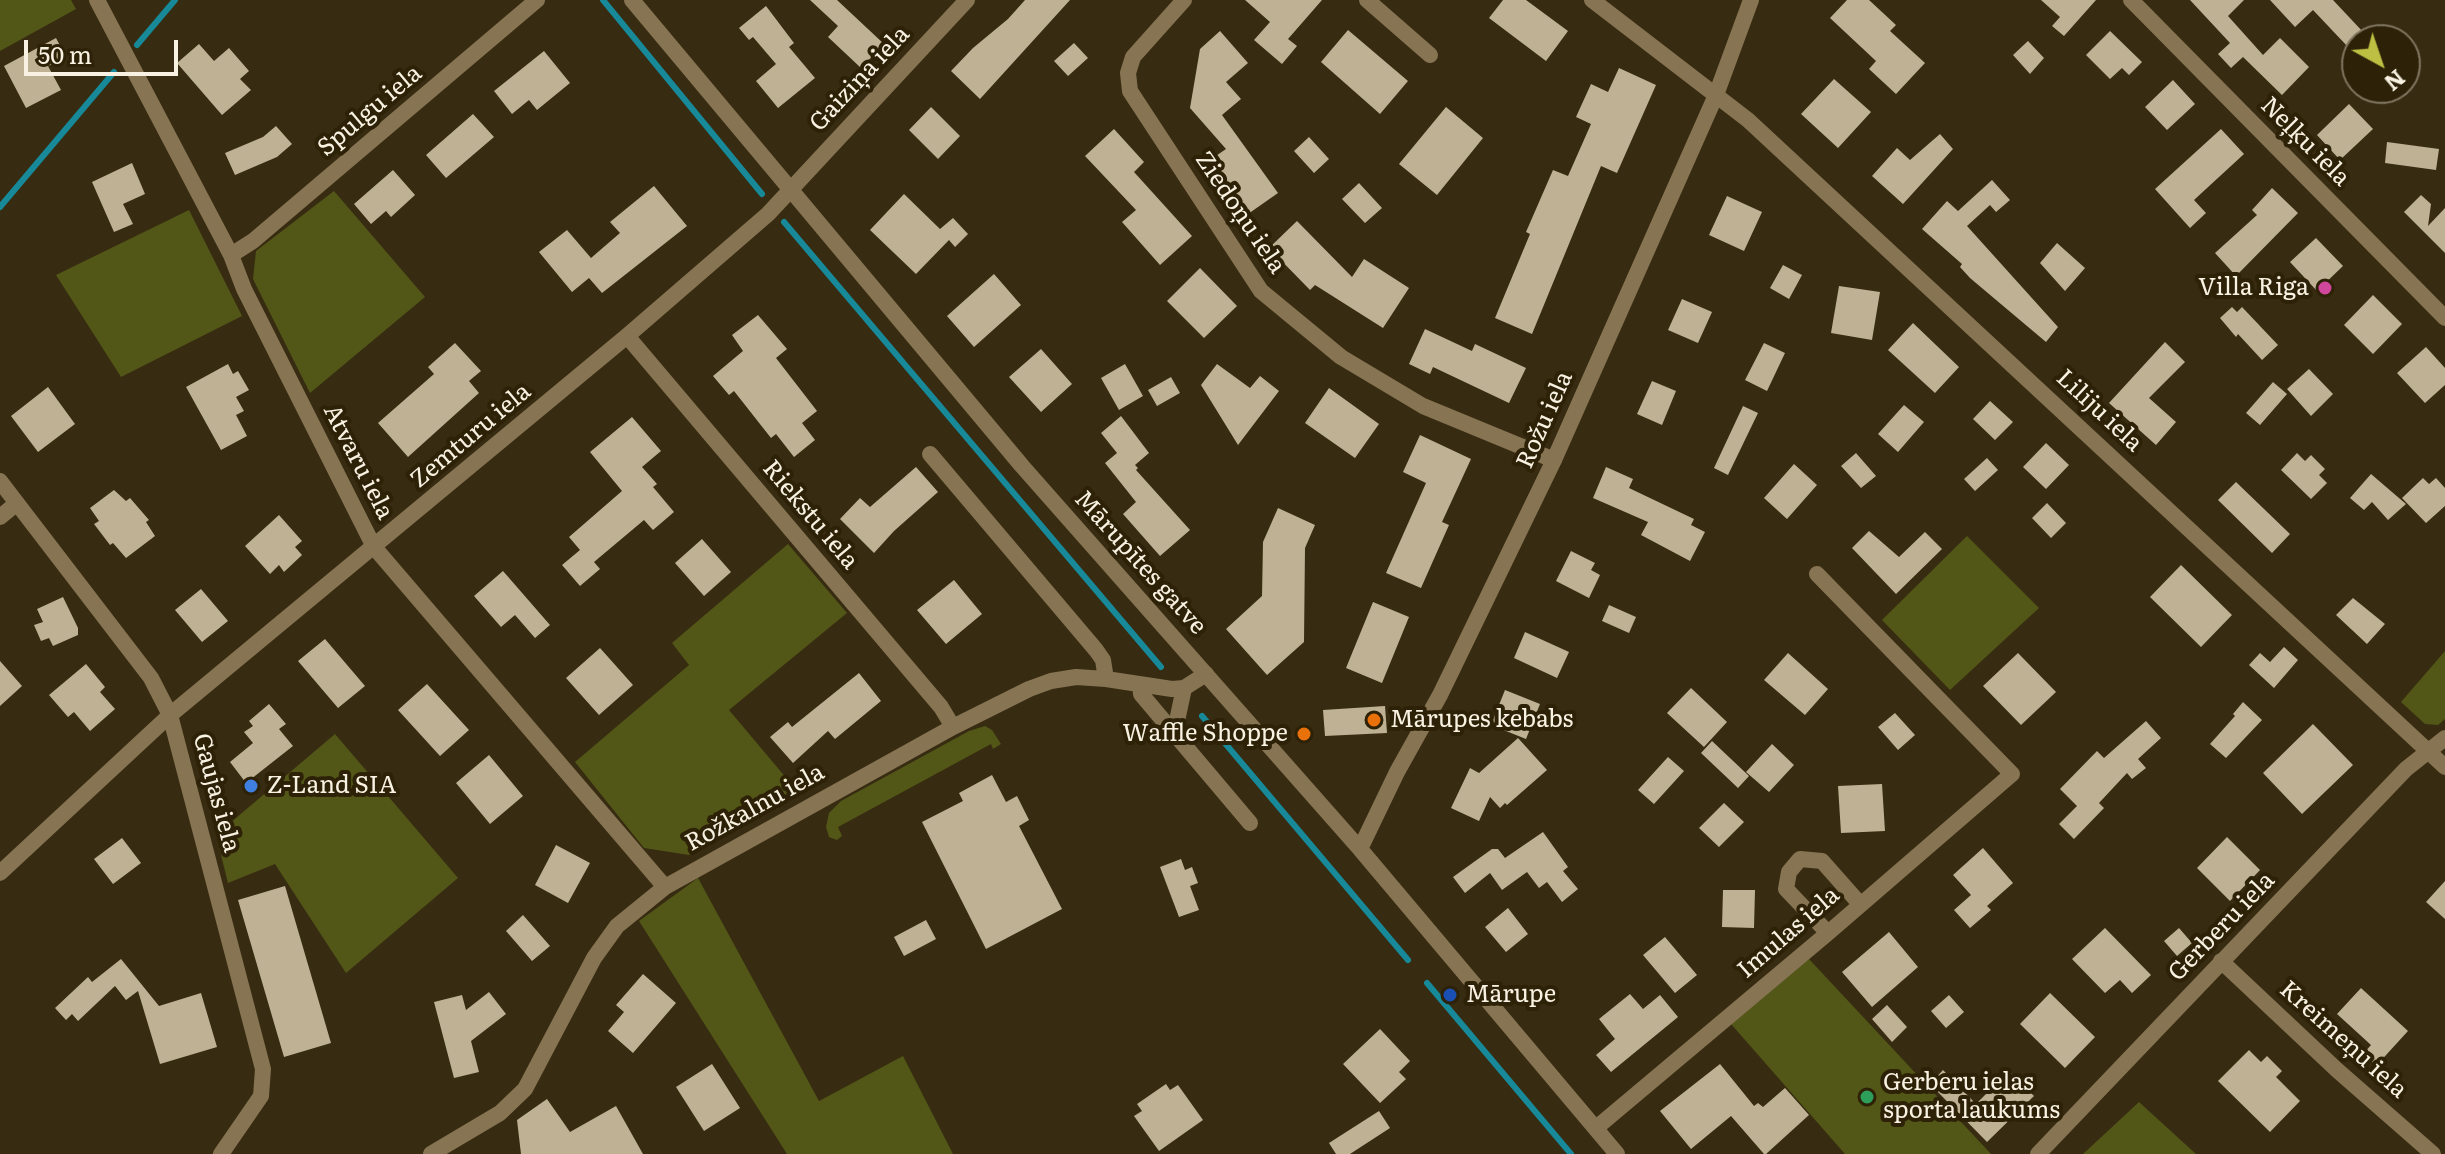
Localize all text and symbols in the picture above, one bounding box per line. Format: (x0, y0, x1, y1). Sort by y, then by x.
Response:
street label: Gaiziņa iela (804, 20, 916, 138)
scale bar (28, 24, 182, 74)
north arrow (2341, 24, 2421, 104)
text: 50 m (38, 36, 92, 71)
street label: Spulgu iela (312, 59, 428, 163)
text: N (2378, 63, 2413, 100)
street label: Neļķu iela (2254, 91, 2356, 193)
street label: Ziedoņu iela (1189, 147, 1291, 279)
place label: Villa Riga (2198, 274, 2309, 302)
marker: Villa Riga (2316, 279, 2334, 297)
street label: Liliju iela (2050, 364, 2148, 458)
street label: Rožu iela (1511, 367, 1579, 473)
street label: Zemturu iela (405, 378, 537, 494)
street label: Atvaru iela (317, 400, 399, 524)
street label: Riekstu iela (756, 455, 864, 575)
street label: Mārupītes gatve (1068, 485, 1212, 641)
place label: Mārupes kebabs (1390, 706, 1573, 734)
marker: Mārupes kebabs (1365, 711, 1383, 729)
place label: Waffle Shoppe (1123, 720, 1288, 748)
marker: Waffle Shoppe (1295, 725, 1313, 743)
street label: Gaujas iela (186, 730, 246, 856)
street label: Rožkalnu iela (681, 758, 829, 858)
place label: Z-Land SIA (267, 772, 396, 800)
marker: Z-Land SIA (242, 777, 260, 795)
street label: Gerberu iela (2163, 867, 2281, 987)
street label: Imulas iela (1732, 881, 1846, 985)
street label: Kreimeņu iela (2273, 975, 2413, 1105)
place label: Mārupe (1466, 981, 1556, 1009)
marker: Mārupe (1441, 986, 1459, 1004)
place label: Gerberu ielas sporta laukums (1883, 1069, 2060, 1125)
marker: Gerberu ielas sporta laukums (1858, 1088, 1876, 1106)

